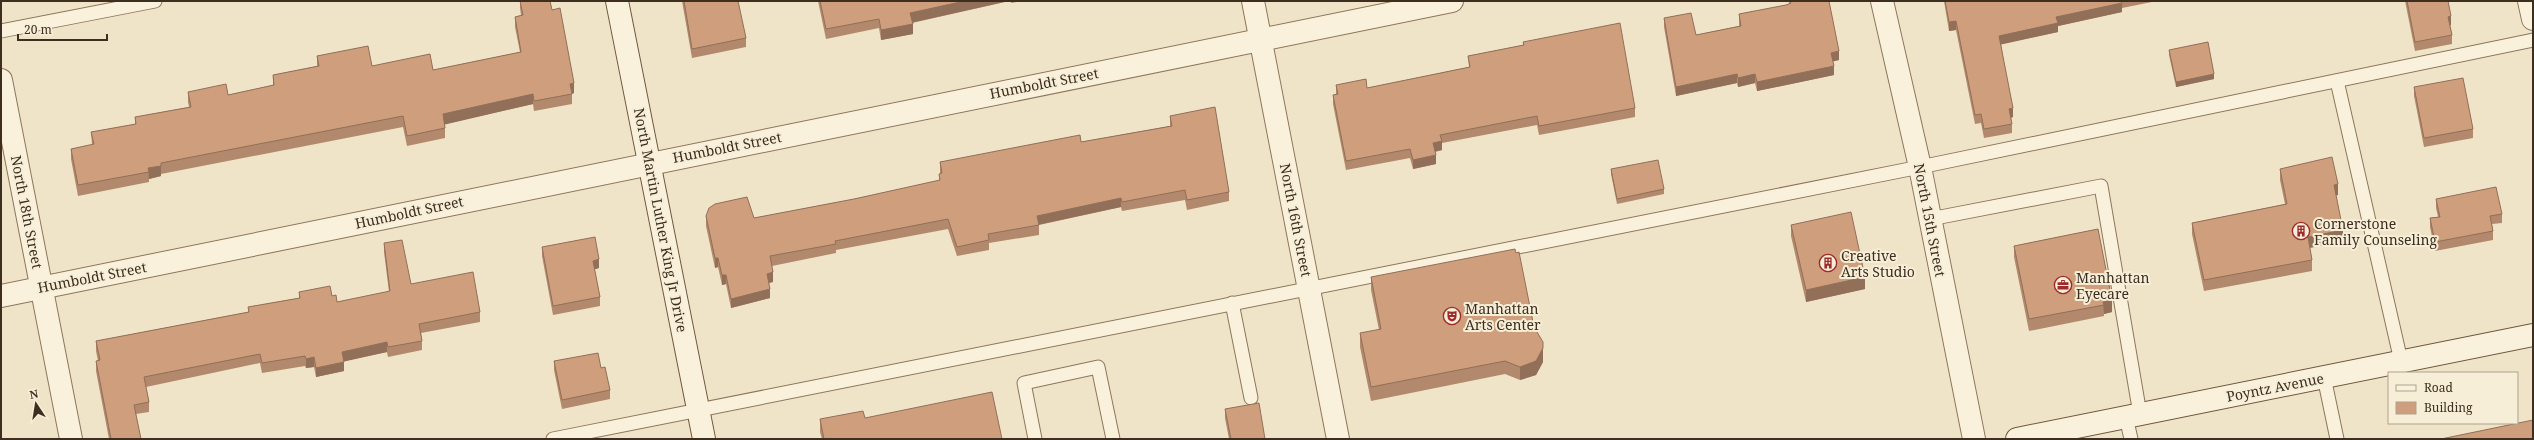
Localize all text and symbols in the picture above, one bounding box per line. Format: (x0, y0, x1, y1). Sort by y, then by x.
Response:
scale bar (18, 16, 107, 42)
text: 20 m (24, 21, 52, 38)
street label: Humboldt Street (988, 63, 1100, 103)
street label: North Martin Luther King Jr Drive (630, 106, 692, 334)
street label: Humboldt Street (671, 127, 783, 167)
street label: North 18th Street (7, 154, 47, 270)
street label: North 16th Street (1276, 162, 1316, 278)
street label: North 15th Street (1910, 162, 1950, 278)
street label: Humboldt Street (353, 191, 465, 233)
place label: Cornerstone Family Counseling (2314, 214, 2437, 249)
building icon: Cornerstone Family Counseling (2291, 221, 2311, 241)
place label: Creative Arts Studio (1841, 246, 1915, 281)
building icon: Creative Arts Studio (1818, 253, 1838, 273)
street label: Humboldt Street (36, 257, 148, 297)
place label: Manhattan Eyecare (2076, 268, 2150, 303)
office icon: Manhattan Eyecare (2053, 275, 2073, 295)
place label: Manhattan Arts Center (1465, 299, 1541, 334)
theatre icon: Manhattan Arts Center (1442, 306, 1462, 326)
street label: Poyntz Avenue (2225, 368, 2325, 406)
legend (2388, 372, 2518, 424)
text: Road (2424, 379, 2454, 396)
north arrow (16, 384, 56, 424)
text: N (28, 385, 40, 402)
text: Building (2424, 399, 2473, 416)

